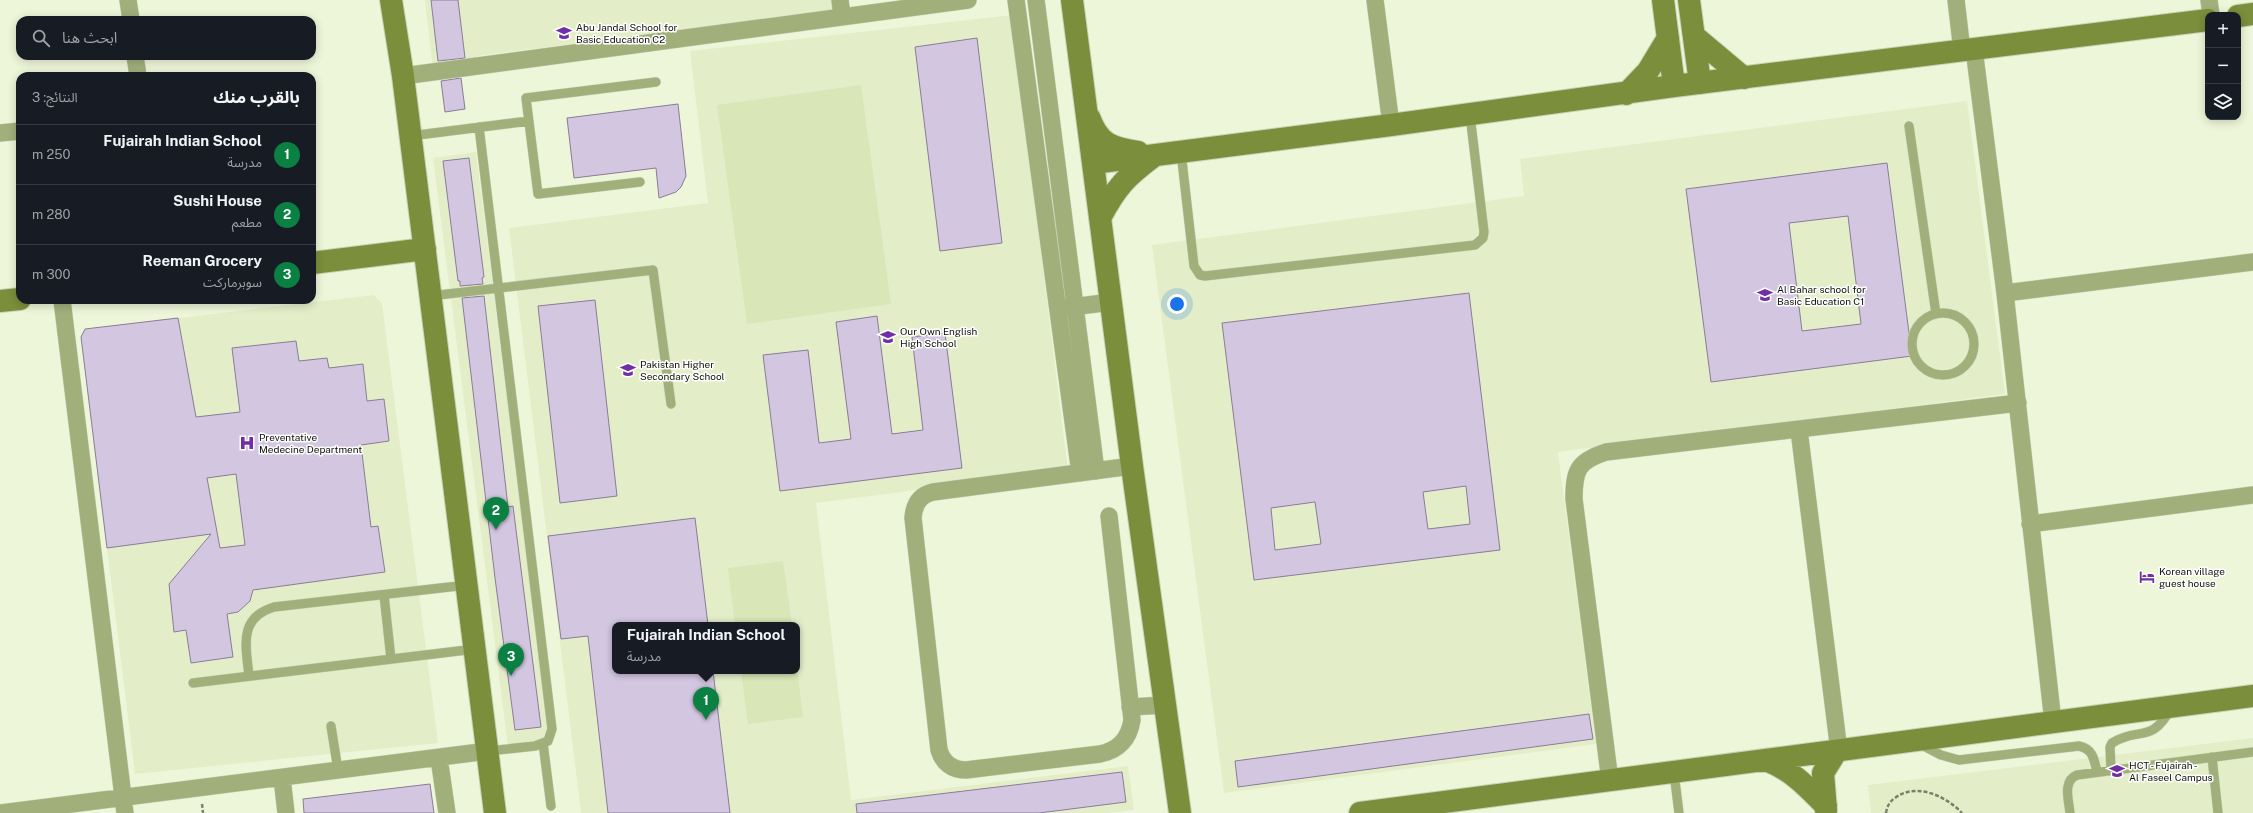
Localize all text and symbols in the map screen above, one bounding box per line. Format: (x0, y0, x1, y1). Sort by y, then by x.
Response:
map controls (2205, 12, 2241, 120)
button: + (2205, 12, 2241, 48)
search box (16, 16, 316, 60)
place label: Abu Jandal School for Basic Education C2 (576, 21, 678, 45)
school or university icon: Abu Jandal School for Basic Education C2 (555, 24, 573, 42)
icon: search (30, 27, 52, 49)
text: ابحث هنا (62, 29, 117, 46)
button: − (2205, 48, 2241, 84)
button: layers (2205, 84, 2241, 120)
text: بالقرب منك (213, 87, 300, 107)
text: النتائج: 3 (32, 90, 78, 105)
text: Fujairah Indian School (103, 132, 262, 149)
text: 250 m (32, 147, 70, 162)
text: 1 (284, 147, 290, 162)
text: مدرسة (227, 155, 262, 170)
text: Sushi House (173, 192, 262, 209)
text: 280 m (32, 207, 70, 222)
text: 2 (283, 207, 291, 222)
text: مطعم (232, 215, 262, 230)
text: Reeman Grocery (143, 252, 262, 269)
text: 300 m (32, 267, 70, 282)
text: 3 (283, 267, 291, 282)
text: سوبرماركت (203, 275, 262, 290)
place label: Al Bahar school for Basic Education C1 (1777, 283, 1866, 307)
school or university icon: Al Bahar school for Basic Education C1 (1756, 286, 1774, 304)
your location (1167, 294, 1187, 314)
place label: Our Own English High School (900, 325, 977, 349)
school or university icon: Our Own English High School (879, 328, 897, 346)
place label: Pakistan Higher Secondary School (640, 358, 725, 382)
school or university icon: Pakistan Higher Secondary School (619, 361, 637, 379)
place label: Preventative Medecine Department (259, 431, 362, 455)
hospital icon: Preventative Medecine Department (238, 434, 256, 452)
pin: 2 (483, 497, 509, 530)
place label: Korean village guest house (2159, 565, 2225, 589)
hotel icon: Korean village guest house (2138, 568, 2156, 586)
popup (612, 622, 800, 674)
text: Fujairah Indian School (627, 626, 785, 643)
pin: 3 (498, 643, 524, 676)
text: مدرسة (627, 649, 661, 664)
pin: 1 (693, 687, 719, 720)
place label: HCT - Fujairah - Al Faseel Campus (2129, 759, 2213, 783)
school or university icon: HCT - Fujairah - Al Faseel Campus (2108, 762, 2126, 780)

